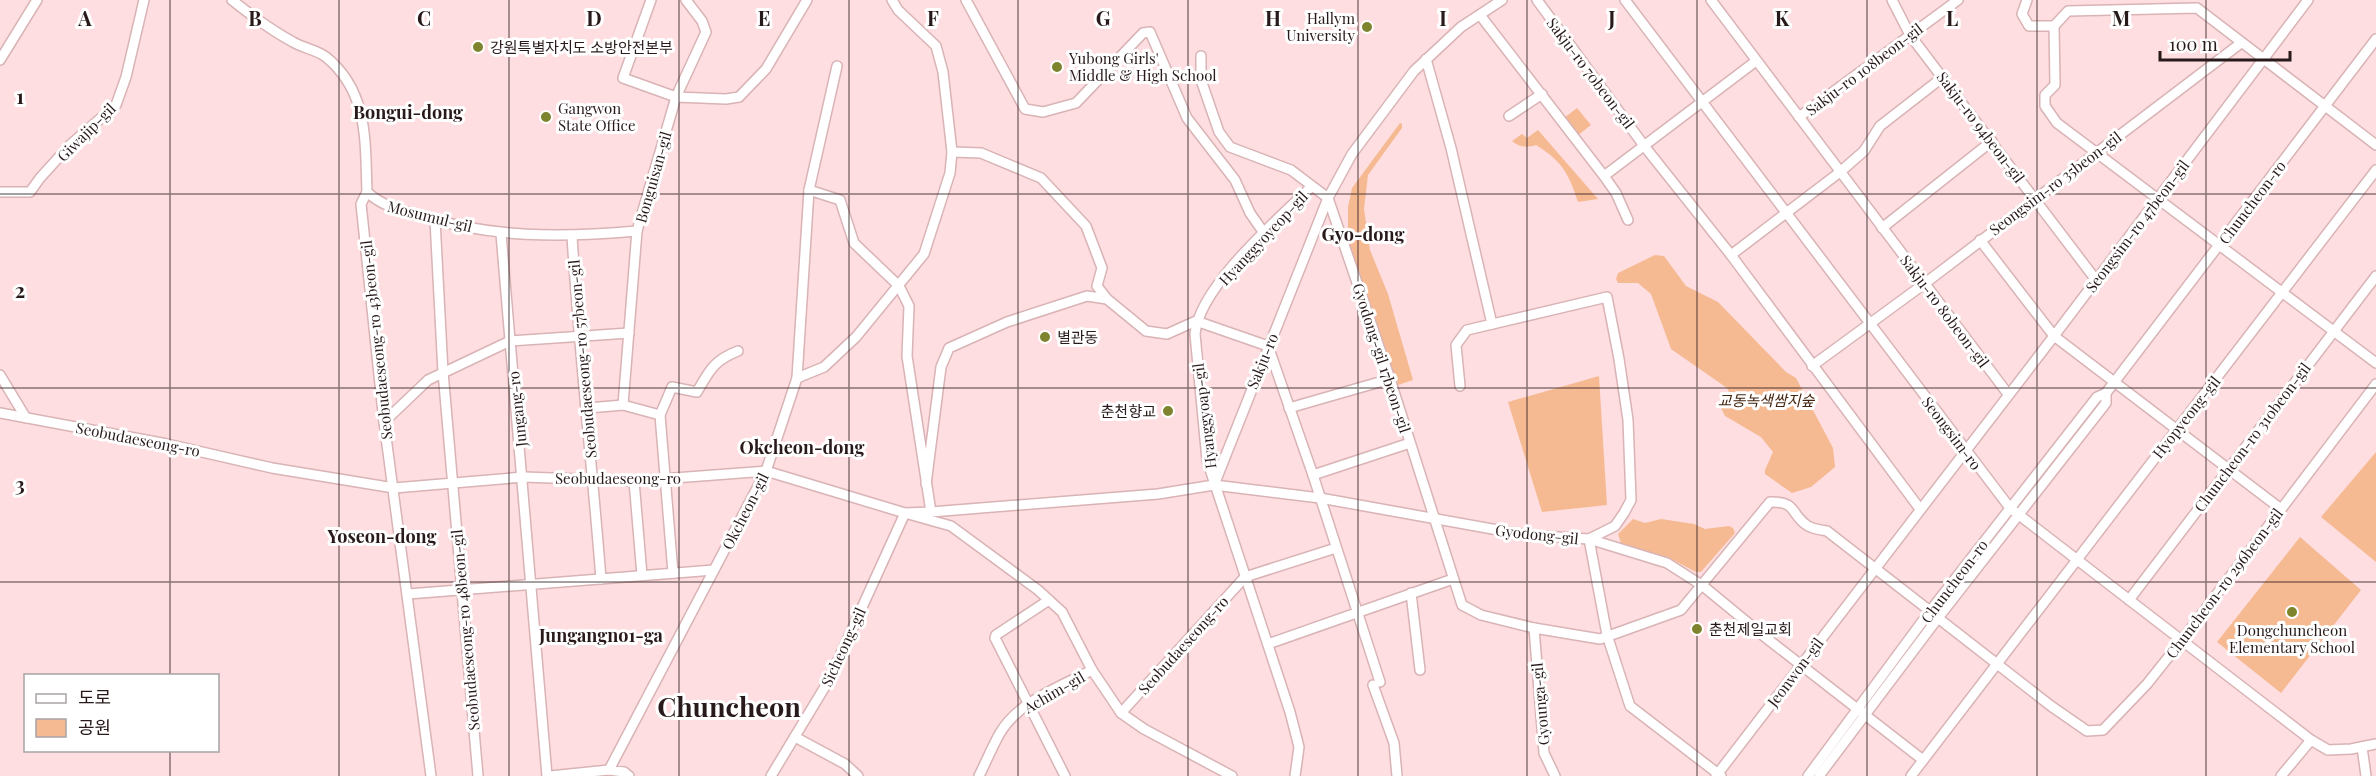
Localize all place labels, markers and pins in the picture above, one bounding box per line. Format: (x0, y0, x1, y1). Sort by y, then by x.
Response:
place label: Hallym University (1286, 8, 1356, 45)
marker: Hallym University (1360, 20, 1374, 34)
place label: 강원특별자치도 소방안전본부 (490, 37, 673, 57)
marker: 강원특별자치도 소방안전본부 (471, 40, 485, 54)
place label: Yubong Girls' Middle & High School (1068, 48, 1217, 85)
marker: Yubong Girls' Middle & High School (1050, 60, 1064, 74)
place label: Gangwon State Office (558, 98, 636, 135)
marker: Gangwon State Office (539, 110, 553, 124)
place label: 별관동 (1057, 327, 1098, 347)
marker: 별관동 (1038, 330, 1052, 344)
place label: 춘천향교 (1101, 401, 1156, 421)
marker: 춘천향교 (1161, 404, 1175, 418)
marker: Dongchuncheon Elementary School (2285, 605, 2299, 619)
place label: 춘천제일교회 (1709, 619, 1792, 639)
place label: Dongchuncheon Elementary School (2229, 620, 2355, 657)
marker: 춘천제일교회 (1690, 622, 1704, 636)

